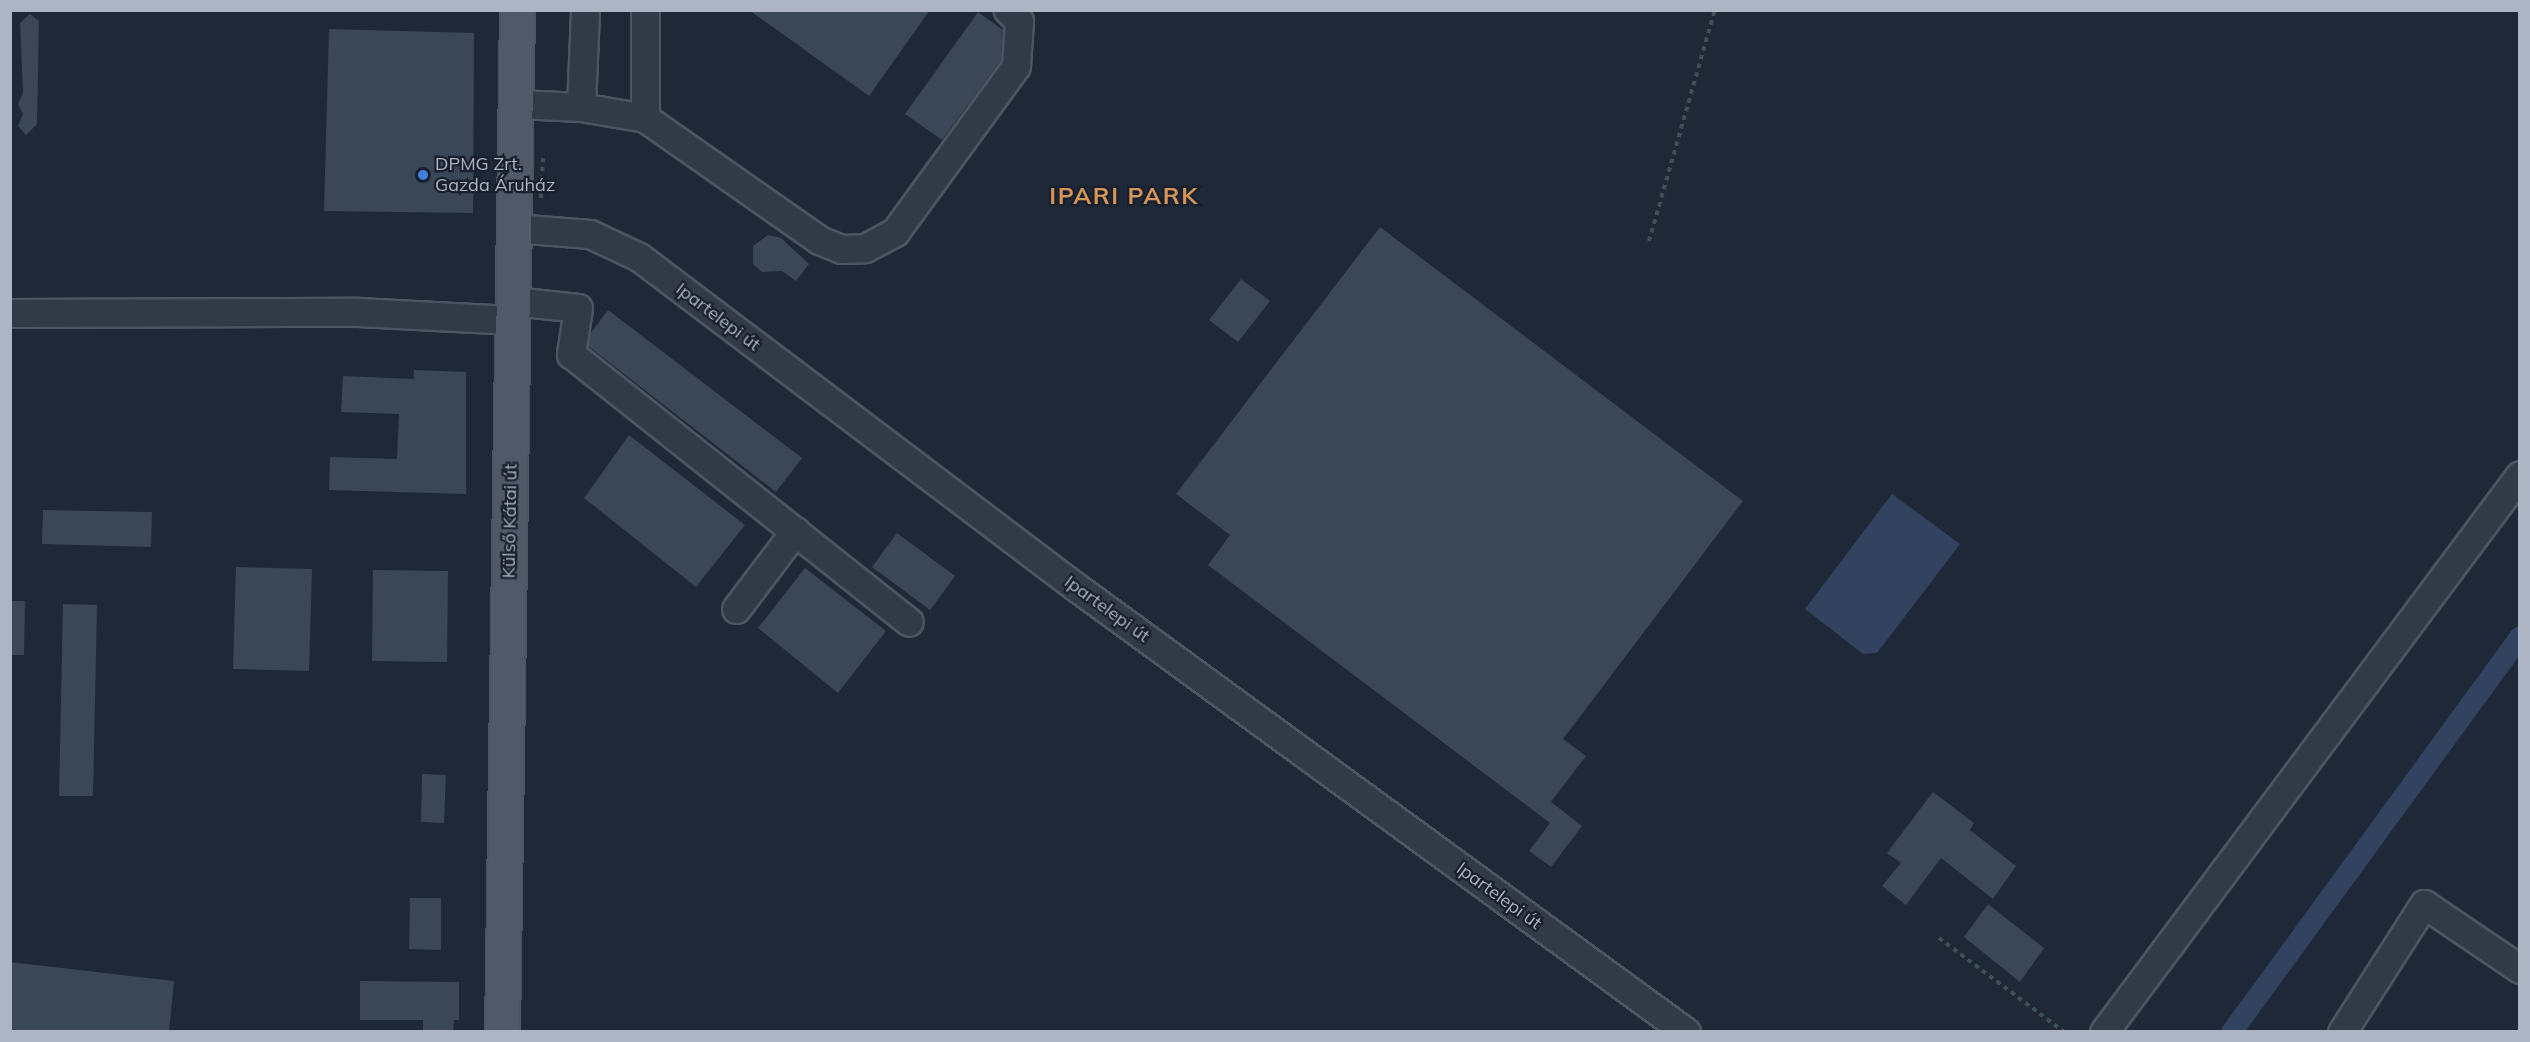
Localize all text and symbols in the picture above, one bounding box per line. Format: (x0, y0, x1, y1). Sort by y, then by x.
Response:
place label: DPMG Zrt. Gazda Áruház (435, 154, 555, 196)
marker: DPMG Zrt. Gazda Áruház (416, 168, 430, 182)
district label: IPARI PARK (1049, 182, 1199, 210)
street label: Ipartelepi út (672, 278, 764, 356)
street label: Külső Kátai út (498, 463, 522, 579)
street label: Ipartelepi út (1060, 571, 1154, 647)
street label: Ipartelepi út (1452, 858, 1546, 934)

